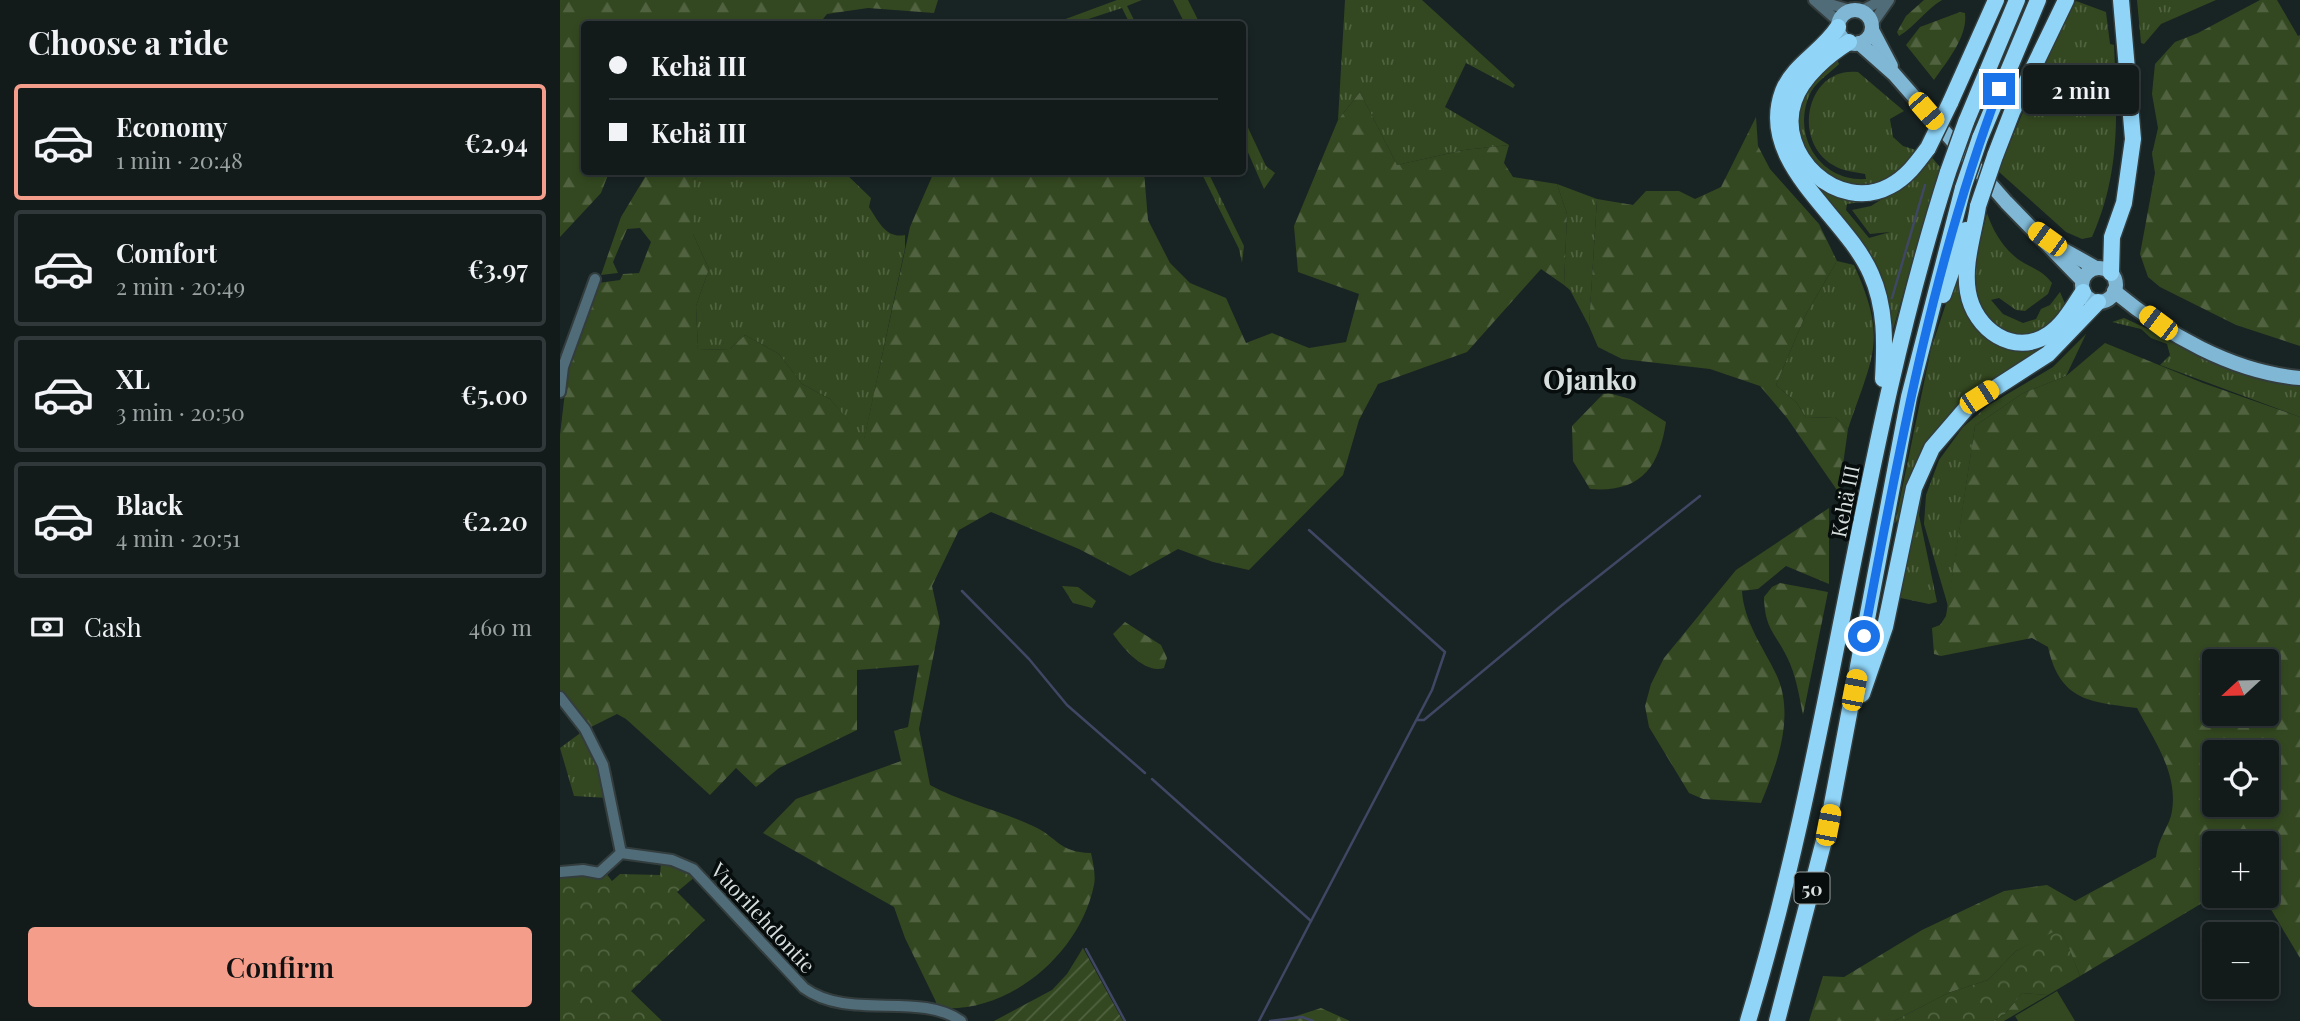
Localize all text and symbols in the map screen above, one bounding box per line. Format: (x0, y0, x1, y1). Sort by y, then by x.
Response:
text: Choose a ride (28, 20, 229, 63)
text: Kehä III (651, 48, 747, 83)
callout: 2 min (2024, 64, 2139, 114)
route end (1983, 73, 2015, 105)
text: 2 min (2052, 74, 2110, 105)
car (1905, 88, 1948, 134)
text: Economy (116, 109, 227, 144)
icon: car (32, 111, 95, 174)
text: Kehä III (651, 115, 747, 150)
text: €2.94 (464, 125, 528, 160)
text: 1 min · 20:48 (116, 144, 243, 175)
car (2024, 218, 2071, 260)
text: Comfort (116, 235, 217, 270)
icon: car (32, 237, 95, 300)
text: €3.97 (468, 251, 528, 286)
text: 2 min · 20:49 (116, 270, 245, 301)
car (2135, 302, 2182, 344)
district label: Ojanko (1543, 360, 1637, 397)
text: XL (116, 361, 150, 396)
icon: car (32, 363, 95, 426)
text: €5.00 (461, 377, 528, 412)
car (1956, 377, 2003, 417)
text: 3 min · 20:50 (116, 396, 245, 427)
street label: Kehä III (1823, 462, 1865, 540)
text: Black (116, 487, 183, 522)
icon: car (32, 489, 95, 552)
text: €2.20 (462, 503, 528, 538)
text: 4 min · 20:51 (116, 522, 241, 553)
icon: cash (28, 608, 66, 646)
text: Cash (84, 609, 142, 644)
text: 460 m (469, 611, 532, 642)
route start (1848, 620, 1880, 652)
north arrow (2202, 649, 2278, 726)
map controls (2202, 649, 2279, 999)
car (1840, 667, 1869, 713)
button: locate (2202, 740, 2279, 817)
car (1814, 802, 1843, 848)
button: + (2202, 831, 2279, 908)
street label: Vuorilehdontie (705, 855, 822, 978)
road number: 50 (1794, 873, 1830, 904)
button: − (2202, 922, 2279, 999)
button: Confirm (28, 927, 532, 1007)

